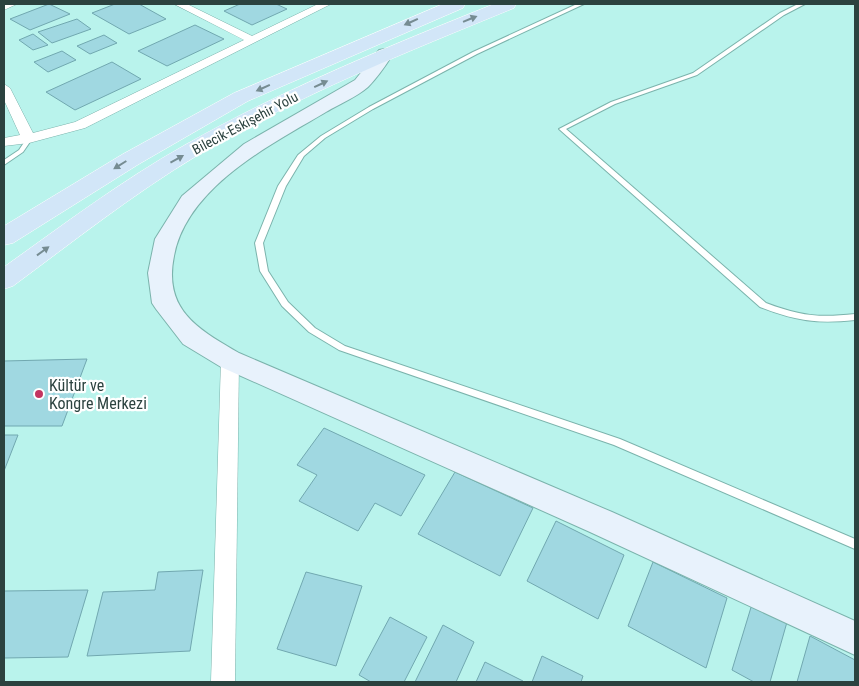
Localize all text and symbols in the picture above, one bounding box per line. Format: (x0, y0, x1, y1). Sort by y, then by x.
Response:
one-way arrow (463, 15, 478, 23)
one-way arrow (404, 18, 418, 26)
one-way arrow (314, 79, 328, 87)
one-way arrow (256, 84, 270, 92)
street label: Bilecik-Eskişehir Yolu (189, 88, 301, 158)
one-way arrow (171, 155, 184, 164)
one-way arrow (114, 161, 127, 170)
one-way arrow (36, 246, 50, 256)
place label: Kültür ve Kongre Merkezi (49, 376, 147, 413)
marker: Kültür ve Kongre Merkezi (33, 388, 45, 400)

